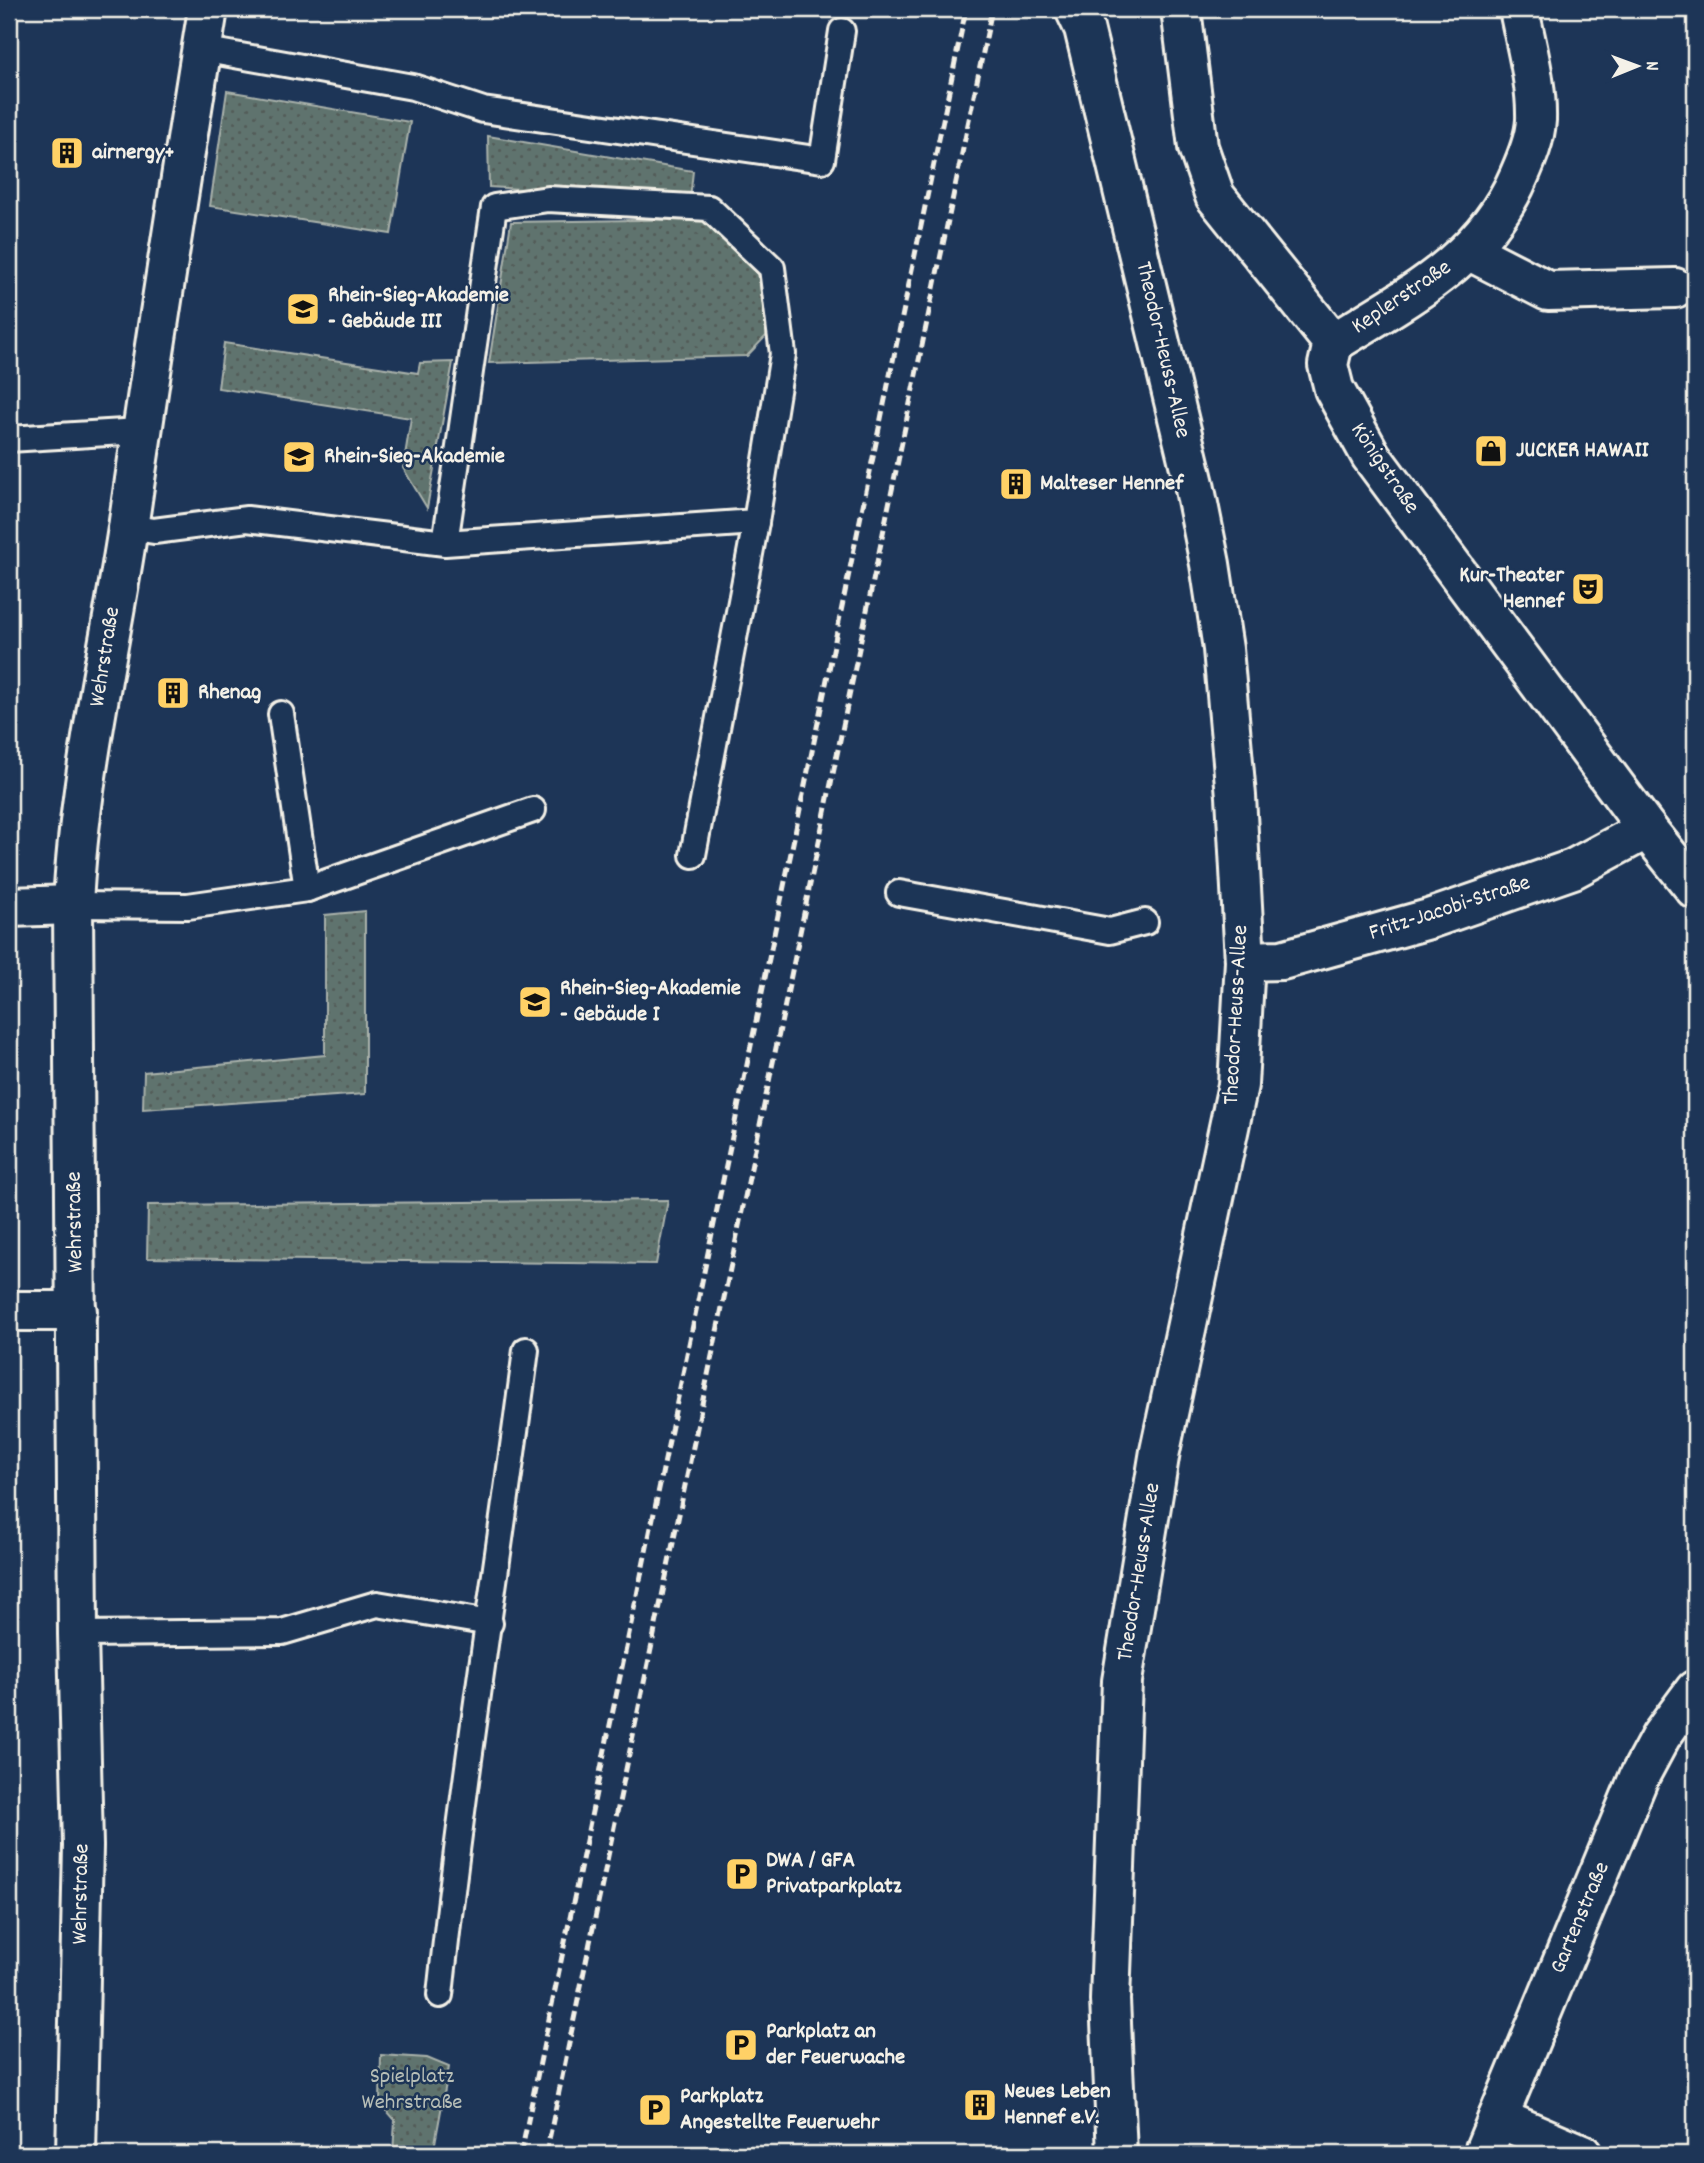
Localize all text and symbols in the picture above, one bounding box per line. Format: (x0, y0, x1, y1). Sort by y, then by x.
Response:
north arrow (1602, 32, 1672, 102)
text: N (1637, 61, 1664, 71)
building icon: airnergy+ (48, 134, 86, 172)
place label: airnergy+ (92, 137, 175, 170)
street label: Keplerstraße (1346, 252, 1458, 344)
street label: Theodor-Heuss-Allee (1126, 258, 1198, 442)
place label: Rhein-Sieg-Akademie - Gebäude III (328, 280, 509, 339)
school or university icon: Rhein-Sieg-Akademie - Gebäude III (284, 290, 322, 328)
street label: Königstraße (1341, 417, 1427, 521)
shop icon: JUCKER HAWAII (1472, 432, 1510, 470)
place label: JUCKER HAWAII (1516, 435, 1650, 468)
school or university icon: Rhein-Sieg-Akademie (280, 438, 318, 476)
place label: Rhein-Sieg-Akademie (324, 441, 505, 474)
building icon: Malteser Hennef (997, 465, 1035, 503)
place label: Malteser Hennef (1040, 468, 1184, 501)
place label: Kur-Theater Hennef (1459, 560, 1565, 619)
theatre icon: Kur-Theater Hennef (1569, 570, 1607, 608)
street label: Wehrstraße (82, 605, 130, 709)
building icon: Rhenag (154, 674, 192, 712)
place label: Rhenag (198, 677, 261, 710)
street label: Fritz-Jacobi-Straße (1365, 867, 1535, 951)
street label: Theodor-Heuss-Allee (1216, 924, 1258, 1106)
place label: Rhein-Sieg-Akademie - Gebäude I (560, 973, 741, 1032)
school or university icon: Rhein-Sieg-Akademie - Gebäude I (516, 983, 554, 1021)
street label: Wehrstraße (59, 1171, 93, 1273)
street label: Theodor-Heuss-Allee (1110, 1480, 1170, 1664)
street label: Wehrstraße (65, 1843, 99, 1945)
place label: DWA / GFA Privatparkplatz (766, 1845, 902, 1904)
parking icon: DWA / GFA Privatparkplatz (723, 1855, 761, 1893)
street label: Gartenstraße (1543, 1857, 1619, 1979)
place label: Parkplatz an der Feuerwache (766, 2016, 905, 2075)
parking icon: Parkplatz an der Feuerwache (722, 2026, 760, 2064)
park label: Spielplatz Wehrstraße (362, 2061, 462, 2120)
place label: Neues Leben Hennef e.V. (1004, 2076, 1111, 2135)
place label: Parkplatz Angestellte Feuerwehr (680, 2081, 880, 2140)
building icon: Neues Leben Hennef e.V. (961, 2086, 999, 2124)
parking icon: Parkplatz Angestellte Feuerwehr (636, 2091, 674, 2129)

